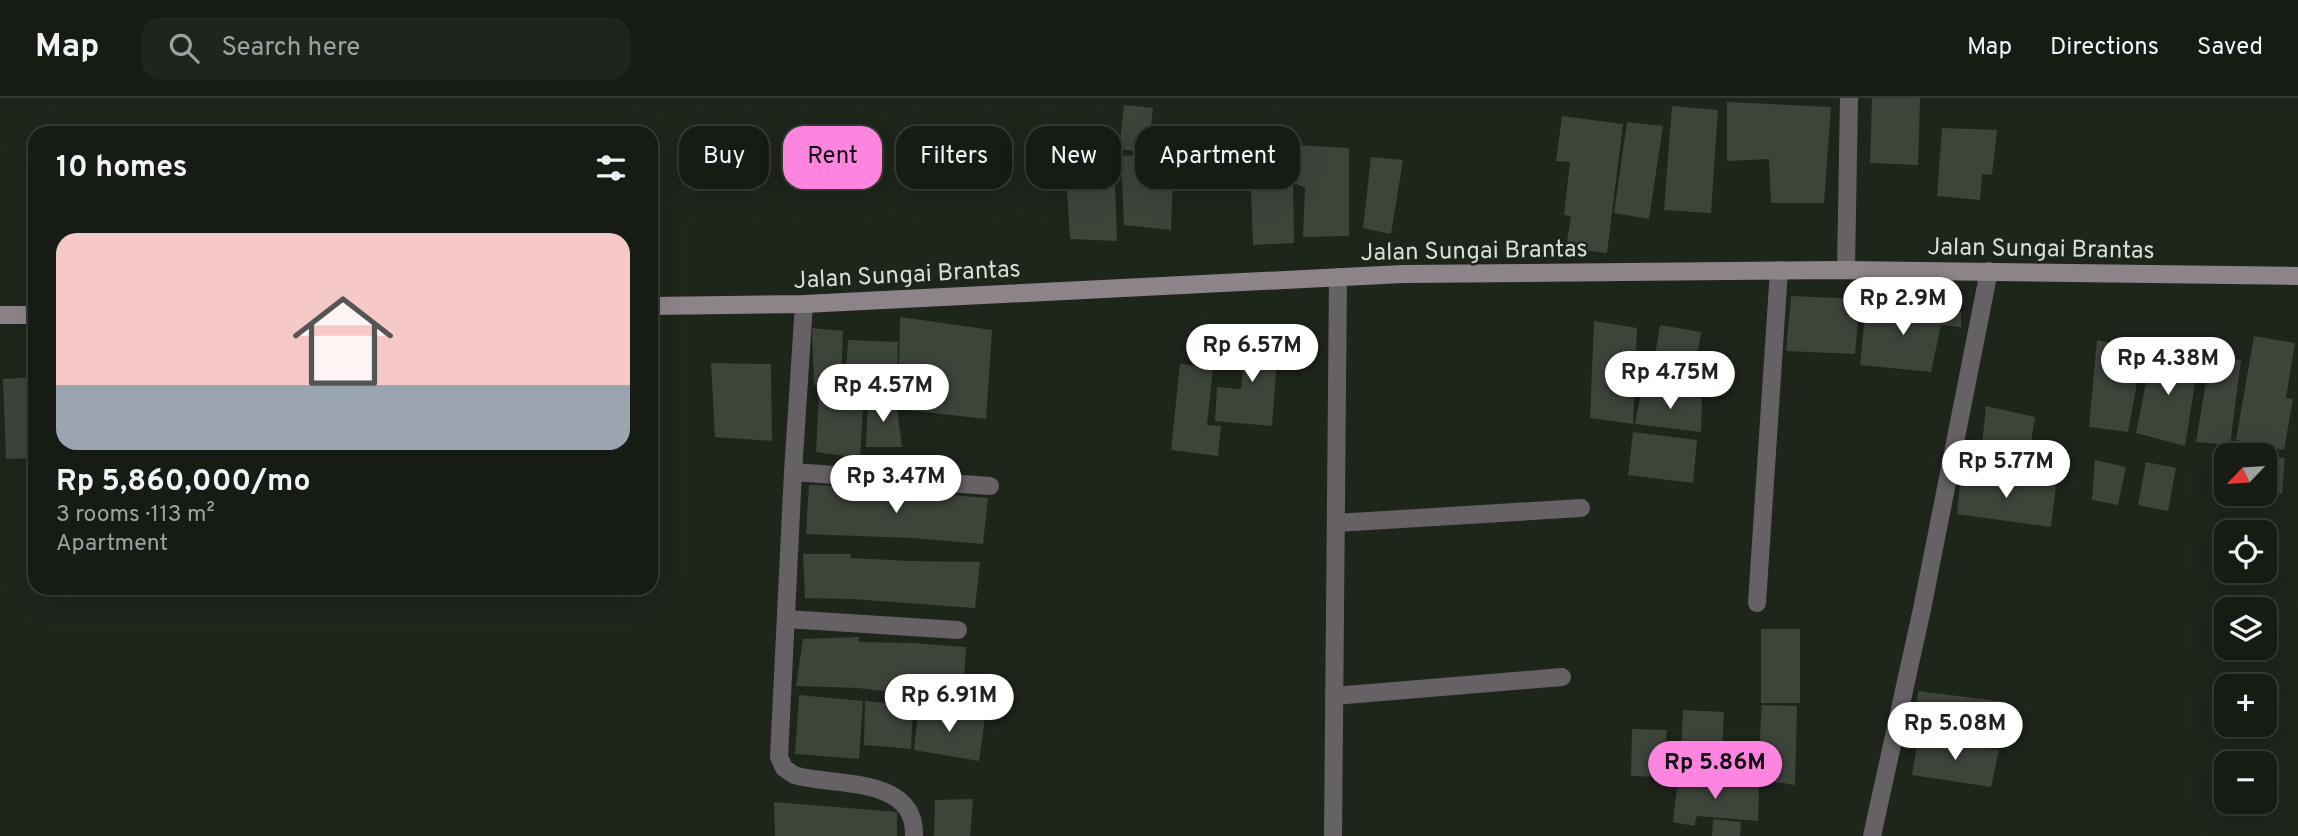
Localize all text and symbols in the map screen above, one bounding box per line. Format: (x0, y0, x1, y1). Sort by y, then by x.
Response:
search box (141, 17, 631, 80)
text: Map (35, 27, 99, 69)
icon: search (165, 29, 203, 67)
text: Search here (221, 32, 360, 65)
text: Map (1967, 33, 2012, 63)
text: Directions (2050, 33, 2159, 63)
text: Saved (2197, 33, 2263, 63)
chip: Buy (679, 126, 769, 189)
chip: Rent (783, 126, 882, 189)
chip: Filters (896, 126, 1012, 189)
chip: New (1026, 126, 1121, 189)
chip: Apartment (1135, 126, 1300, 189)
icon: filters (592, 149, 630, 187)
text: 10 homes (56, 150, 187, 187)
street label: Jalan Sungai Brantas (1927, 233, 2155, 267)
street label: Jalan Sungai Brantas (1360, 235, 1588, 269)
street label: Jalan Sungai Brantas (793, 255, 1021, 297)
icon: home (280, 278, 406, 404)
pin: Rp 2.9M (1838, 278, 1968, 337)
text: Rp 2.9M (1859, 285, 1947, 314)
pin: Rp 6.57M (1180, 324, 1324, 384)
text: Rp 6.57M (1202, 332, 1302, 361)
pin: Rp 4.38M (2096, 338, 2240, 397)
text: Rp 4.38M (2117, 345, 2219, 374)
pin: Rp 4.75M (1598, 352, 1742, 411)
text: Rp 4.75M (1621, 359, 1719, 388)
pin: Rp 4.57M (811, 364, 955, 424)
text: Rp 4.57M (833, 372, 933, 401)
pin: Rp 5.77M (1934, 440, 2078, 500)
north arrow (2214, 443, 2277, 506)
map controls (2214, 443, 2277, 814)
text: Rp 5.77M (1958, 448, 2054, 477)
pin: Rp 3.47M (824, 456, 968, 515)
text: Rp 3.47M (846, 463, 946, 492)
text: Rp 5,860,000/mo (56, 464, 310, 501)
text: 3 rooms · 113 m² (56, 501, 215, 530)
button: locate (2214, 520, 2277, 583)
text: Apartment (56, 530, 168, 559)
button: layers (2214, 597, 2277, 660)
pin: Rp 6.91M (877, 674, 1021, 734)
button: + (2214, 674, 2277, 737)
text: Rp 6.91M (901, 682, 997, 711)
pin: Rp 5.08M (1883, 702, 2027, 762)
text: Rp 5.08M (1904, 710, 2006, 739)
pin: Rp 5.86M (1643, 742, 1787, 801)
text: Rp 5.86M (1664, 749, 1766, 778)
button: − (2214, 751, 2277, 814)

